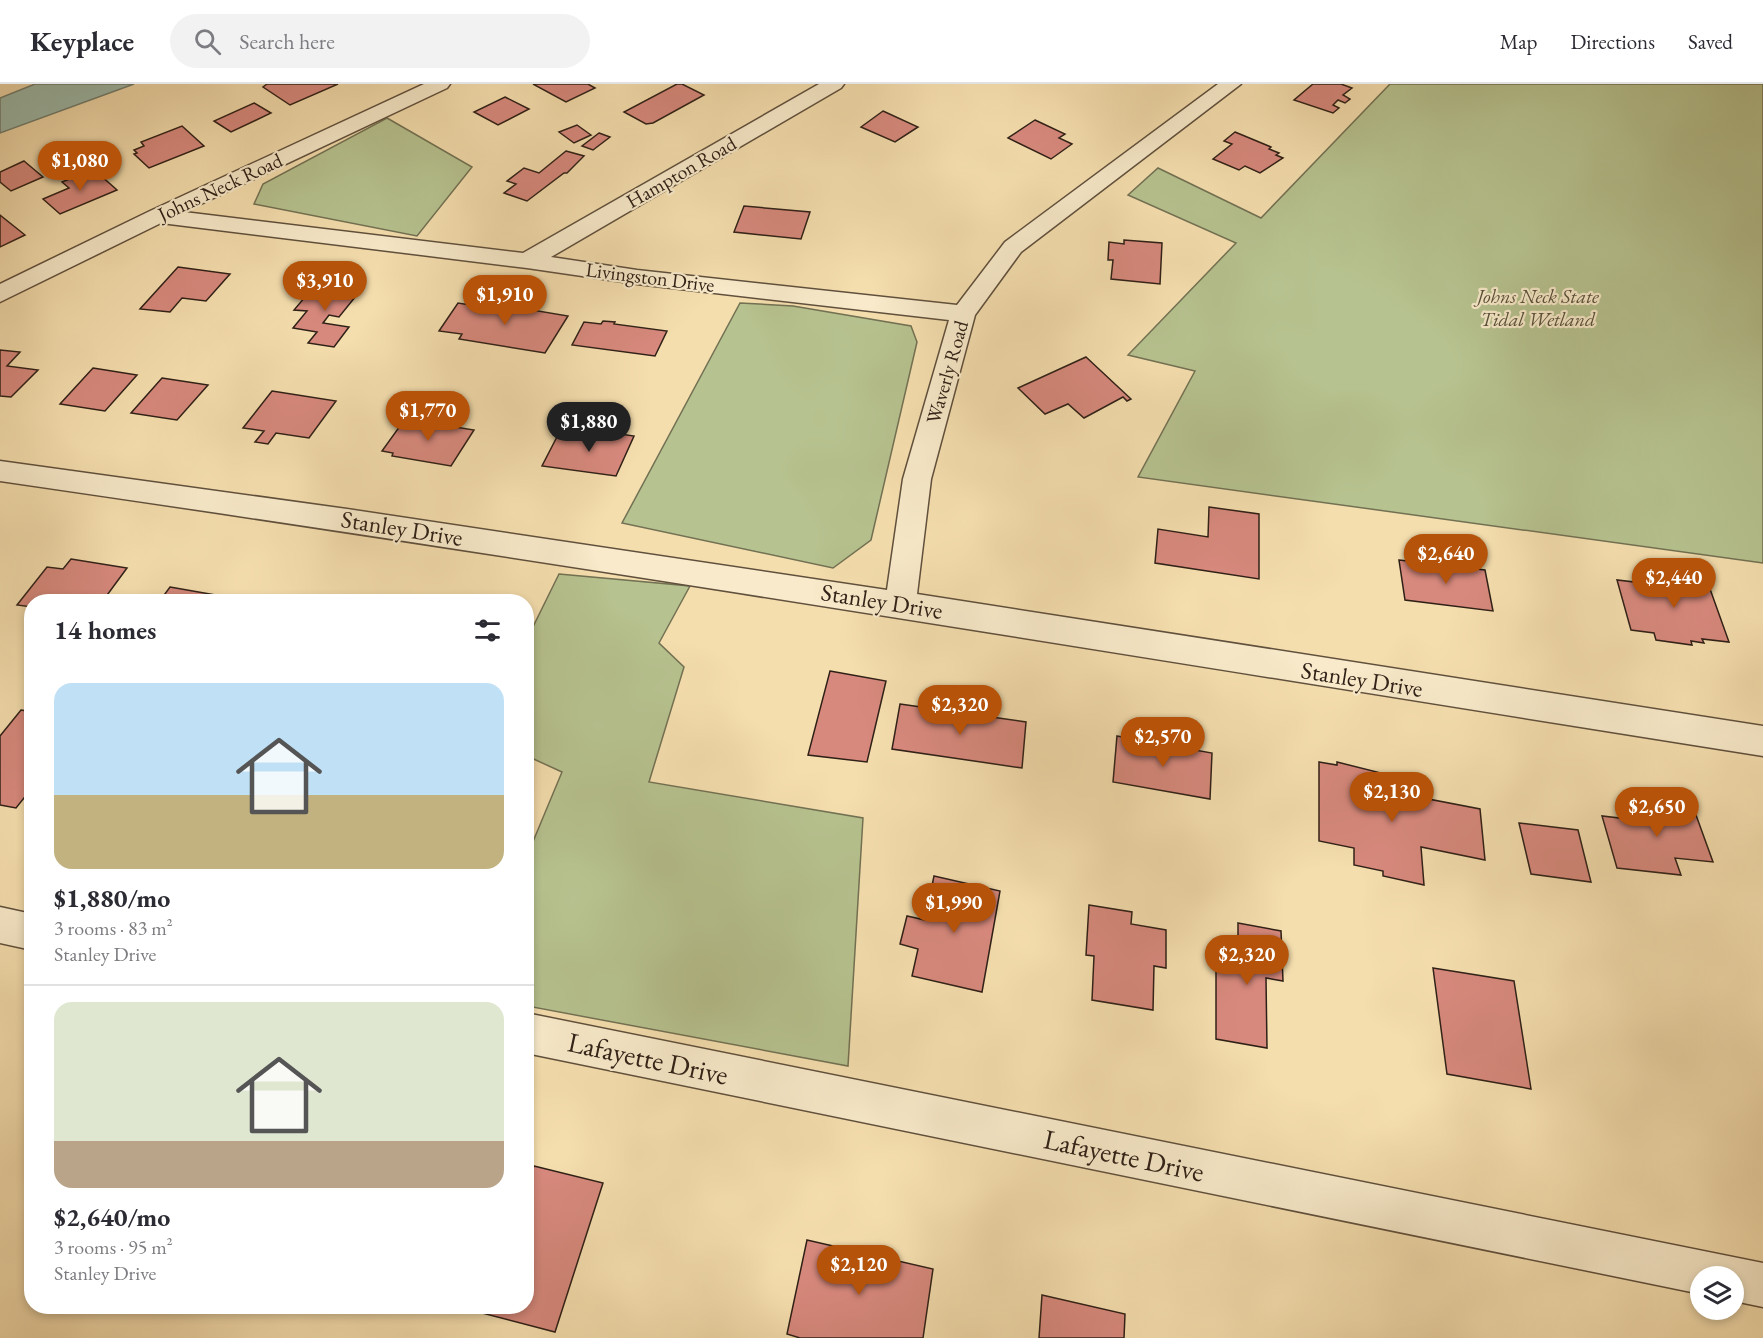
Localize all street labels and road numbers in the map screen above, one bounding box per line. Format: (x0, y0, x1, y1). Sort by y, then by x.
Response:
street label: Hampton Road (621, 130, 741, 214)
street label: Johns Neck Road (152, 146, 287, 228)
street label: Livingston Drive (584, 256, 716, 298)
street label: Waverly Road (920, 317, 974, 427)
street label: Stanley Drive (339, 503, 465, 553)
street label: Stanley Drive (819, 576, 945, 626)
street label: Stanley Drive (1299, 654, 1425, 704)
street label: Lafayette Drive (565, 1023, 732, 1093)
street label: Lafayette Drive (1041, 1120, 1208, 1190)

